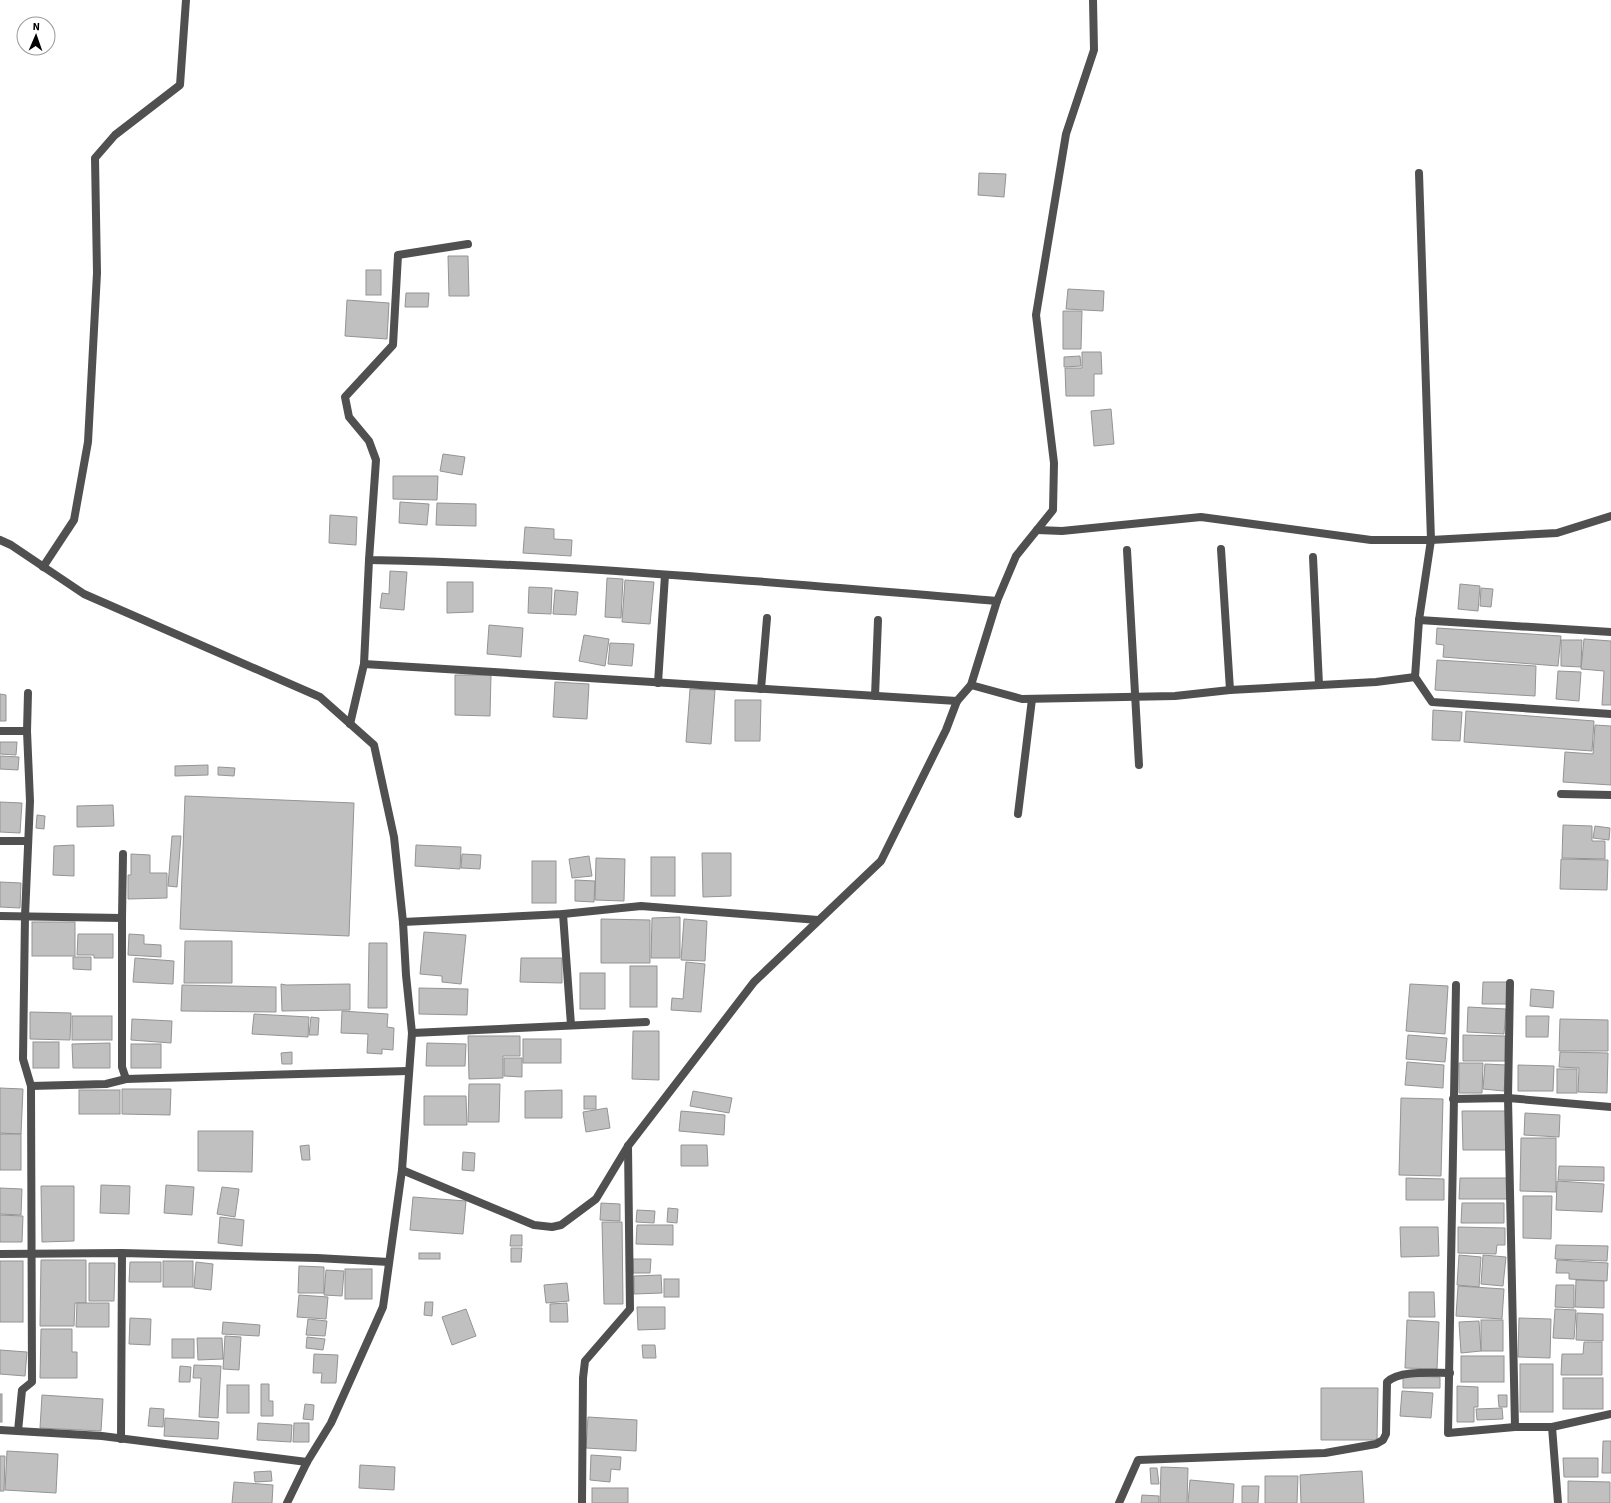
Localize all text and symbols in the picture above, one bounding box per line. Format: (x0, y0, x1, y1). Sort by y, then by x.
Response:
north arrow (16, 16, 56, 56)
text: N (32, 19, 40, 34)

